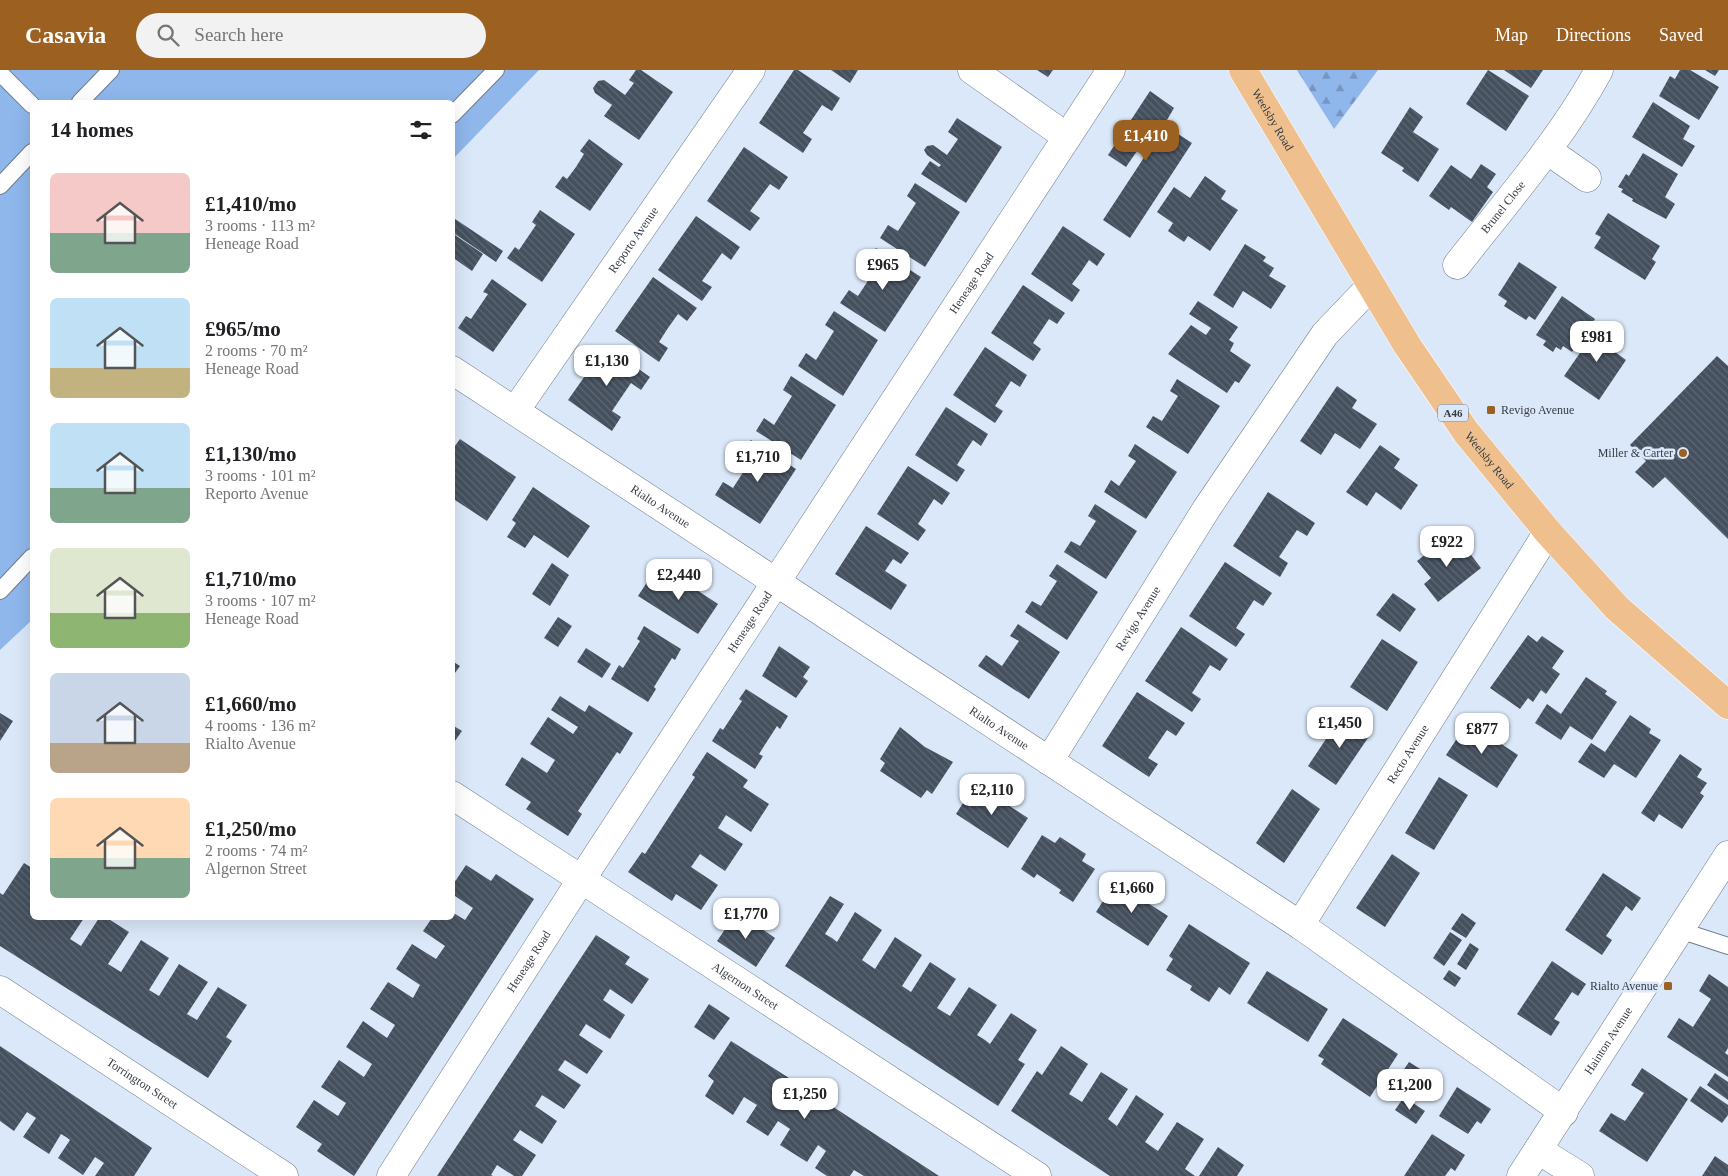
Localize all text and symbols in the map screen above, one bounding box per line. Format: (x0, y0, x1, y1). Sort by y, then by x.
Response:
search box (136, 13, 486, 58)
icon: search (154, 21, 182, 49)
text: Casavia (25, 22, 106, 48)
text: Search here (194, 24, 283, 45)
text: Map (1495, 25, 1528, 45)
text: Directions (1556, 25, 1631, 45)
text: Saved (1659, 25, 1703, 45)
street label: Weelsby Road (1249, 86, 1296, 153)
icon: filters (407, 116, 435, 144)
text: 14 homes (50, 118, 133, 142)
pin: £1,410 (1105, 119, 1187, 162)
text: £1,410 (1124, 127, 1168, 144)
street label: Brunel Close (1478, 178, 1528, 236)
text: £1,410/mo (205, 192, 297, 216)
icon: home (90, 193, 150, 253)
street label: Reporto Avenue (606, 204, 661, 276)
text: 3 rooms · 113 m² (205, 217, 315, 234)
text: Heneage Road (205, 235, 299, 252)
pin: £965 (853, 248, 913, 291)
street label: Heneage Road (946, 250, 997, 316)
text: £965 (867, 256, 899, 273)
text: £965/mo (205, 317, 281, 341)
icon: home (90, 318, 150, 378)
pin: £981 (1567, 320, 1627, 363)
text: £981 (1581, 328, 1613, 345)
text: 2 rooms · 70 m² (205, 342, 308, 359)
pin: £1,130 (566, 344, 648, 387)
text: £1,130 (585, 352, 629, 369)
text: Heneage Road (205, 360, 299, 377)
place label: Revigo Avenue (1501, 403, 1574, 417)
road number: A46 (1438, 404, 1468, 422)
marker: Revigo Avenue (1485, 404, 1497, 416)
street label: Weelsby Road (1462, 429, 1517, 492)
pin: £1,710 (717, 440, 799, 483)
text: £1,130/mo (205, 442, 297, 466)
icon: home (90, 443, 150, 503)
place label: Miller & Carter (1598, 446, 1673, 460)
marker: Miller & Carter (1677, 447, 1689, 459)
text: £1,710 (736, 448, 780, 465)
text: 3 rooms · 101 m² (205, 467, 316, 484)
street label: Rialto Avenue (628, 482, 693, 531)
text: Reporto Avenue (205, 485, 308, 502)
pin: £922 (1417, 526, 1477, 568)
text: £922 (1431, 533, 1463, 550)
pin: £2,440 (638, 558, 720, 601)
text: £2,440 (657, 566, 701, 583)
text: £1,710/mo (205, 567, 297, 591)
icon: home (90, 568, 150, 628)
street label: Revigo Avenue (1113, 584, 1163, 653)
street label: Heneage Road (725, 589, 775, 655)
text: 3 rooms · 107 m² (205, 592, 316, 609)
text: Heneage Road (205, 610, 299, 627)
text: £1,660/mo (205, 692, 297, 716)
icon: home (90, 693, 150, 753)
street label: Rialto Avenue (967, 704, 1032, 753)
pin: £1,450 (1299, 706, 1381, 749)
pin: £877 (1452, 712, 1512, 755)
text: £1,450 (1318, 714, 1362, 731)
text: 4 rooms · 136 m² (205, 717, 316, 734)
text: £877 (1466, 720, 1498, 737)
street label: Recto Avenue (1384, 722, 1432, 786)
text: Rialto Avenue (205, 735, 296, 752)
pin: £2,110 (951, 774, 1033, 816)
text: £2,110 (970, 781, 1014, 798)
text: £1,250/mo (205, 817, 297, 841)
icon: home (90, 818, 150, 878)
text: 2 rooms · 74 m² (205, 842, 308, 859)
text: Algernon Street (205, 860, 307, 877)
pin: £1,660 (1091, 872, 1173, 914)
text: £1,660 (1110, 879, 1154, 896)
pin: £1,770 (705, 898, 787, 940)
text: £1,770 (724, 905, 768, 922)
street label: Heneage Road (504, 928, 554, 995)
street label: Algernon Street (709, 959, 782, 1013)
place label: Rialto Avenue (1590, 979, 1658, 993)
marker: Rialto Avenue (1662, 980, 1674, 992)
street label: Hainton Avenue (1581, 1004, 1635, 1077)
street label: Torrington Street (104, 1055, 181, 1112)
pin: £1,200 (1369, 1068, 1451, 1111)
text: £1,200 (1388, 1076, 1432, 1093)
pin: £1,250 (764, 1078, 846, 1120)
text: £1,250 (783, 1085, 827, 1102)

